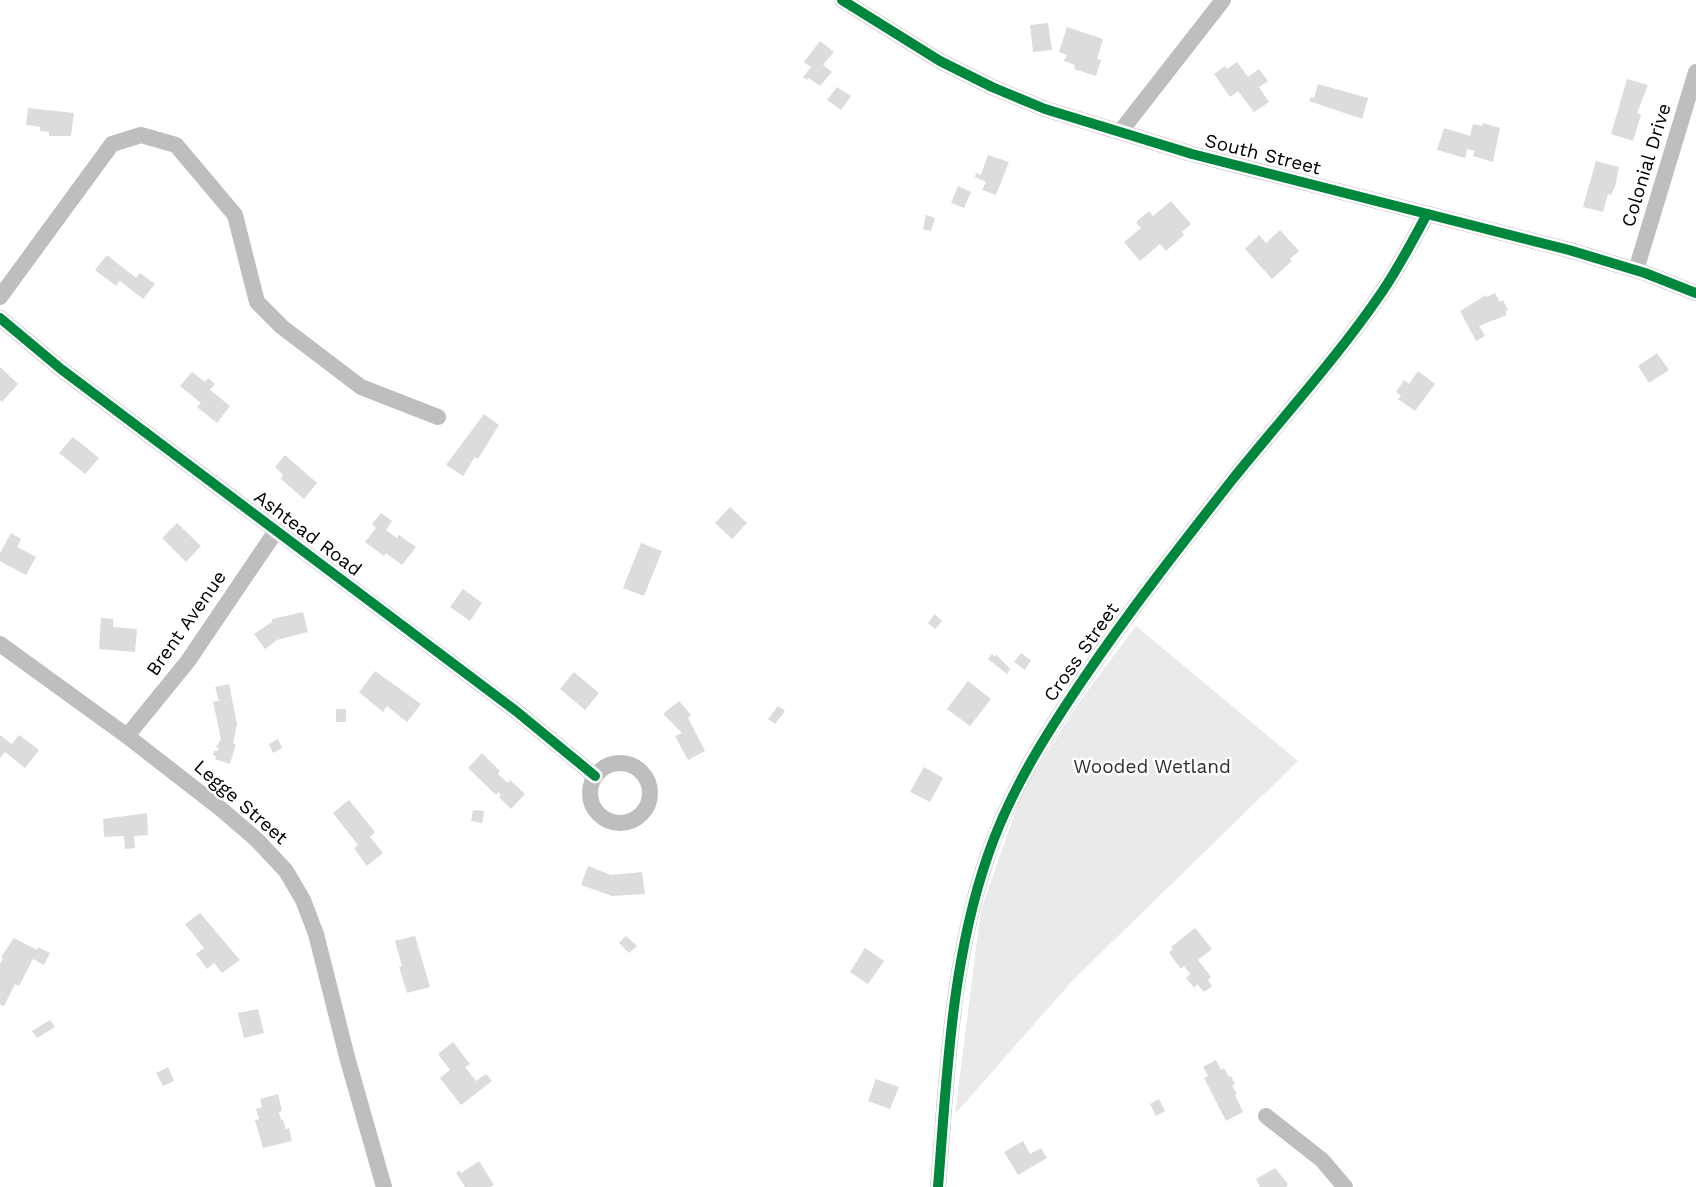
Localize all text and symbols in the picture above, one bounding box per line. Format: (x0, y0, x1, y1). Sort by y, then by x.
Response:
street label: Colonial Drive (1616, 100, 1676, 230)
street label: South Street (1203, 128, 1323, 180)
street label: Ashtead Road (250, 485, 366, 581)
street label: Brent Avenue (141, 566, 231, 680)
street label: Cross Street (1038, 598, 1124, 706)
street label: Legge Street (189, 755, 293, 849)
park label: Wooded Wetland (1073, 755, 1231, 778)

